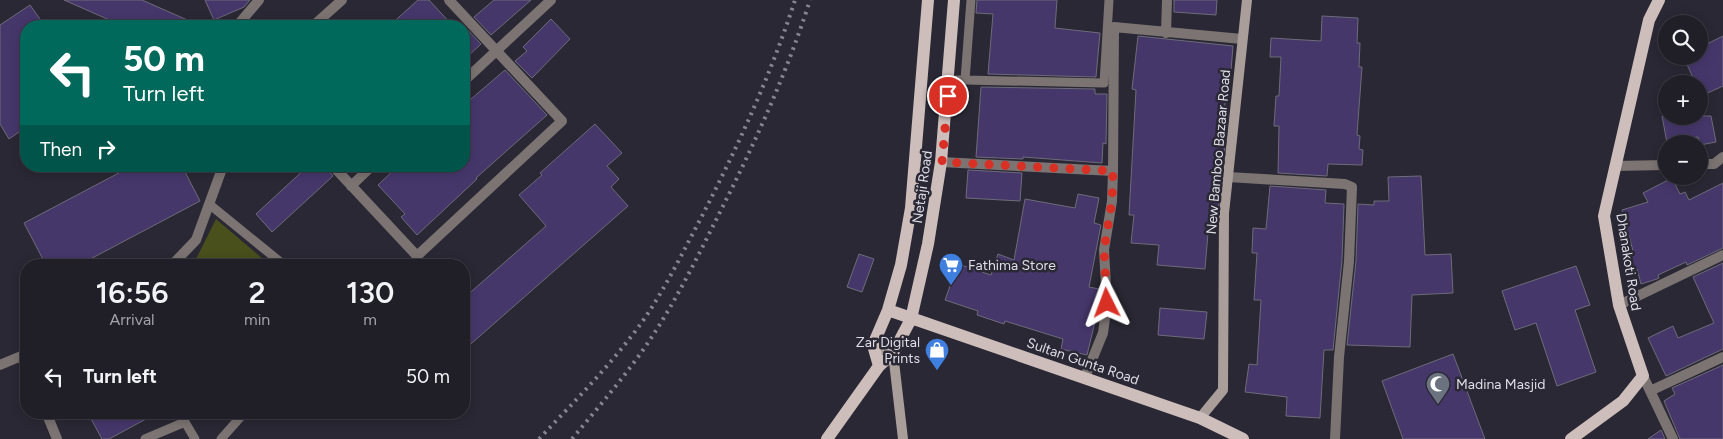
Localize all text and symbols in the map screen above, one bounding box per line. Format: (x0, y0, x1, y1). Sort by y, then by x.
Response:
map controls (1658, 15, 1708, 185)
button: search (1658, 15, 1708, 65)
text: 50 m (123, 38, 205, 80)
icon: left (40, 40, 105, 105)
street label: New Bamboo Bazaar Road (1203, 69, 1234, 235)
pin (927, 75, 969, 117)
button: + (1658, 75, 1708, 125)
text: Turn left (123, 80, 205, 107)
icon: arrive (934, 82, 962, 110)
icon: right (92, 135, 120, 163)
button: − (1658, 135, 1708, 185)
text: Then (40, 138, 82, 161)
street label: Netaji Road (909, 149, 936, 225)
street label: Dhanakoti Road (1612, 212, 1645, 312)
supermarket icon: Fathima Store (938, 252, 964, 286)
place label: Fathima Store (968, 257, 1056, 274)
text: 16:56 (96, 274, 168, 311)
text: 2 (249, 274, 266, 311)
text: 130 (346, 274, 394, 311)
position arrow (1080, 276, 1132, 328)
text: Arrival (109, 310, 155, 329)
text: min (244, 310, 270, 329)
text: m (363, 310, 377, 329)
place label: Zar Digital Prints (856, 334, 920, 367)
street label: Sultan Gunta Road (1025, 334, 1141, 389)
shop icon: Zar Digital Prints (924, 337, 950, 371)
icon: left (40, 363, 68, 391)
text: Turn left (83, 365, 157, 388)
text: 50 m (406, 365, 450, 388)
mosque icon: Madina Masjid (1425, 371, 1451, 405)
place label: Madina Masjid (1456, 376, 1546, 393)

